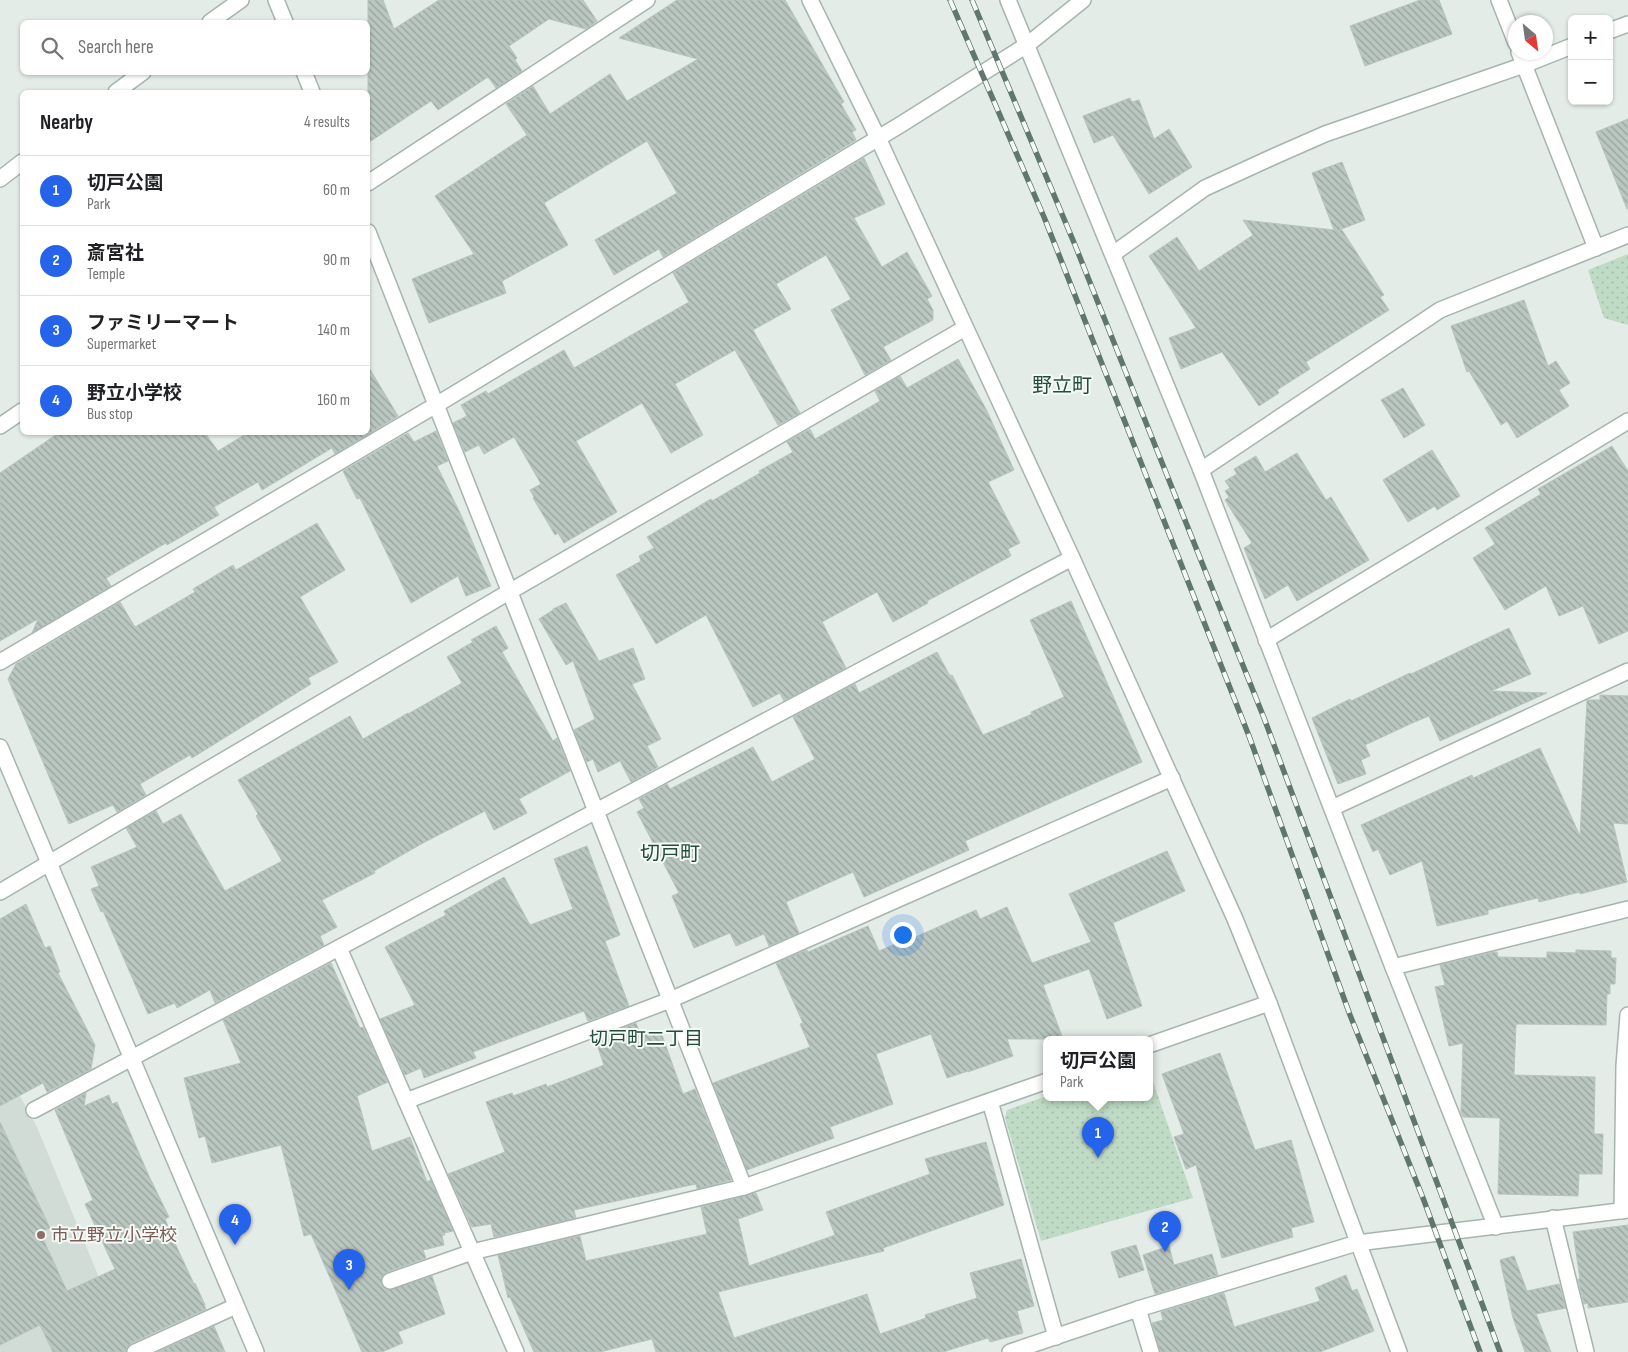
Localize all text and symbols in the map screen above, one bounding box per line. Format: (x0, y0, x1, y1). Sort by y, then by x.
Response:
north arrow (1508, 15, 1553, 60)
map controls (1568, 15, 1613, 105)
button: + (1568, 15, 1613, 60)
search box (20, 20, 370, 75)
icon: search (38, 34, 66, 62)
text: Search here (78, 36, 154, 59)
button: − (1568, 60, 1613, 105)
text: Nearby (40, 110, 93, 135)
text: 4 results (304, 113, 350, 132)
text: 切戸公園 (87, 172, 163, 195)
text: 1 (53, 181, 59, 200)
text: 60 m (323, 181, 350, 200)
text: Park (87, 195, 110, 214)
text: 斎宮社 (87, 242, 144, 265)
text: 2 (52, 251, 60, 270)
text: 90 m (323, 251, 350, 270)
text: Temple (87, 265, 125, 284)
text: ファミリーマート (87, 312, 239, 335)
text: 3 (52, 321, 60, 340)
text: 140 m (318, 321, 350, 340)
text: Supermarket (87, 335, 156, 354)
district label: 野立町 (1032, 374, 1092, 398)
text: 野立小学校 (87, 382, 182, 405)
text: 4 (52, 391, 60, 410)
text: 160 m (317, 391, 350, 410)
text: Bus stop (87, 405, 133, 424)
district label: 切戸町 (640, 842, 700, 866)
your location (890, 922, 916, 948)
district label: 切戸町二丁目 (589, 1028, 703, 1051)
popup (1043, 1036, 1153, 1101)
text: 切戸公園 (1060, 1050, 1136, 1073)
text: Park (1060, 1073, 1083, 1092)
pin: 1 (1082, 1117, 1114, 1158)
pin: 4 (219, 1204, 251, 1245)
pin: 2 (1149, 1211, 1181, 1252)
place label: 市立野立小学校 (51, 1225, 177, 1246)
marker: 市立野立小学校 (35, 1229, 47, 1241)
pin: 3 (333, 1249, 365, 1290)

